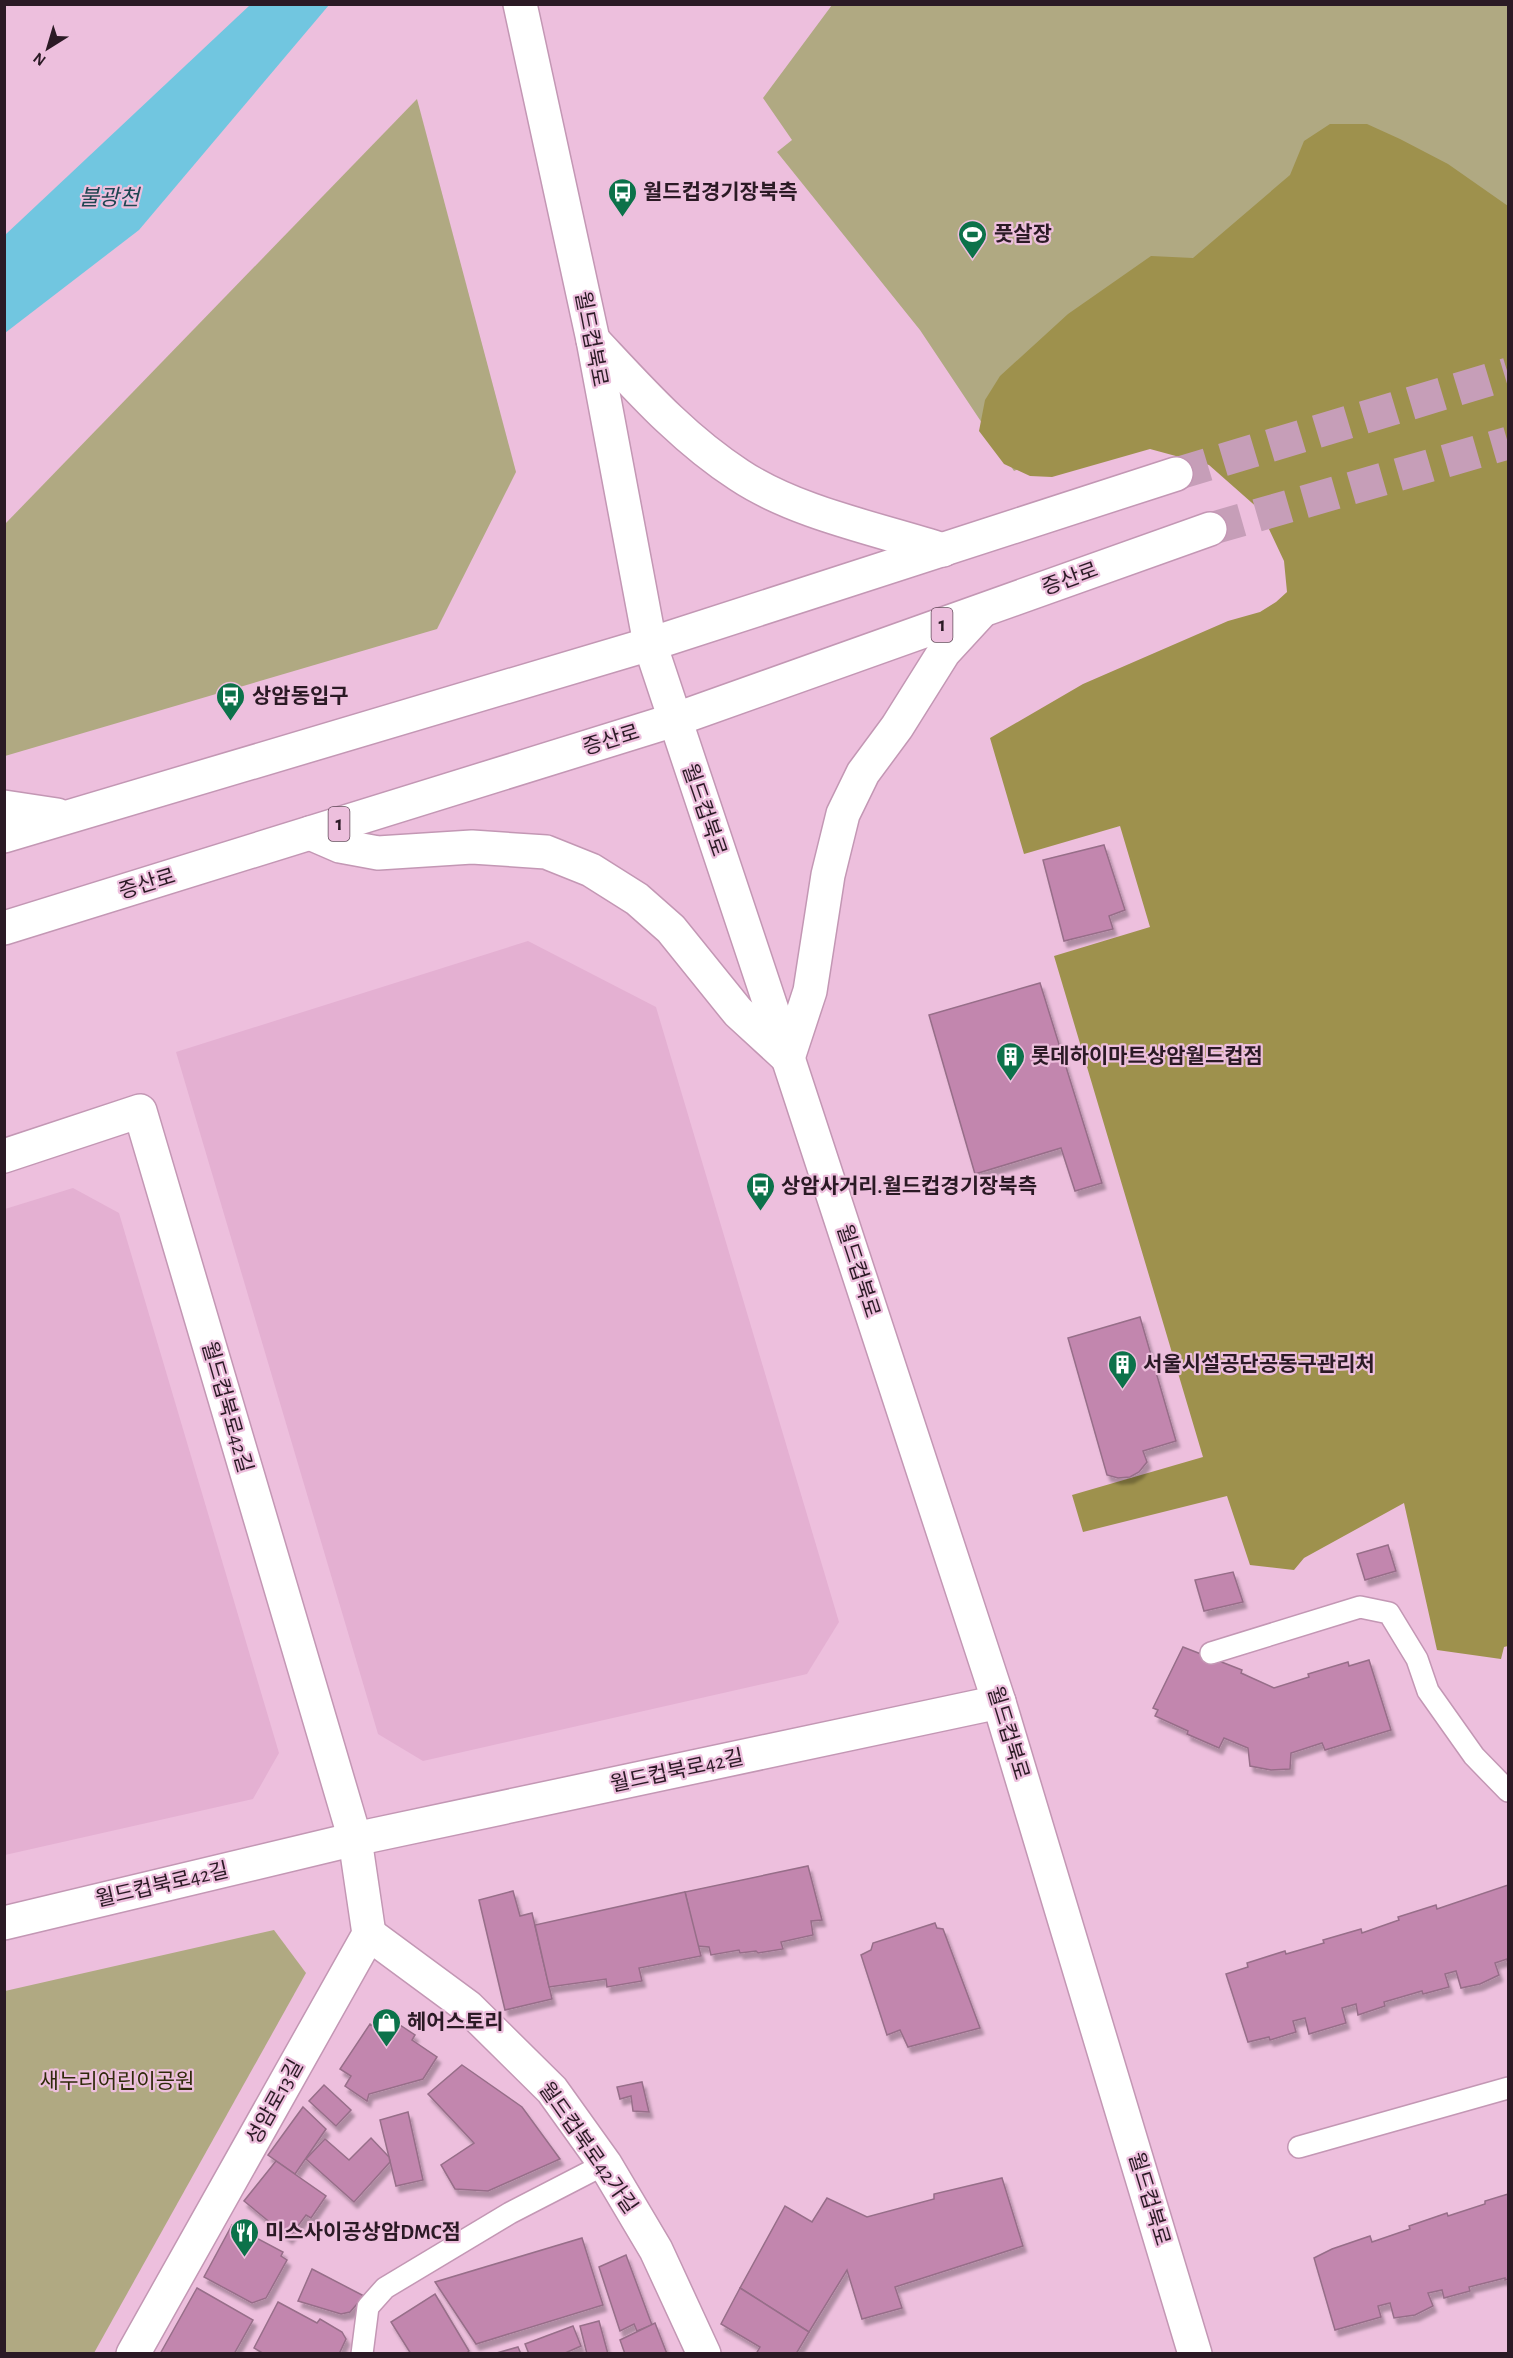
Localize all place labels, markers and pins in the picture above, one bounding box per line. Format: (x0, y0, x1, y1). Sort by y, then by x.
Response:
bus stop icon: 월드컵경기장북측 (606, 176, 638, 218)
place label: 월드컵경기장북측 (643, 181, 798, 203)
sports icon: 풋살장 (957, 218, 989, 260)
place label: 풋살장 (994, 223, 1052, 245)
bus stop icon: 상암동입구 (215, 680, 247, 722)
place label: 상암동입구 (252, 685, 349, 707)
building icon: 롯데하이마트상암월드컵점 (994, 1040, 1026, 1082)
place label: 롯데하이마트상암월드컵점 (1031, 1045, 1263, 1067)
bus stop icon: 상암사거리.월드컵경기장북측 (744, 1170, 776, 1212)
place label: 상암사거리.월드컵경기장북측 (781, 1175, 1037, 1197)
building icon: 서울시설공단공동구관리처 (1106, 1348, 1138, 1390)
place label: 서울시설공단공동구관리처 (1143, 1353, 1375, 1375)
shop icon: 헤어스토리 (370, 2006, 402, 2048)
place label: 헤어스토리 (407, 2011, 504, 2033)
restaurant icon: 미스사이공상암DMC점 (228, 2216, 260, 2258)
place label: 미스사이공상암DMC점 (265, 2221, 461, 2243)

